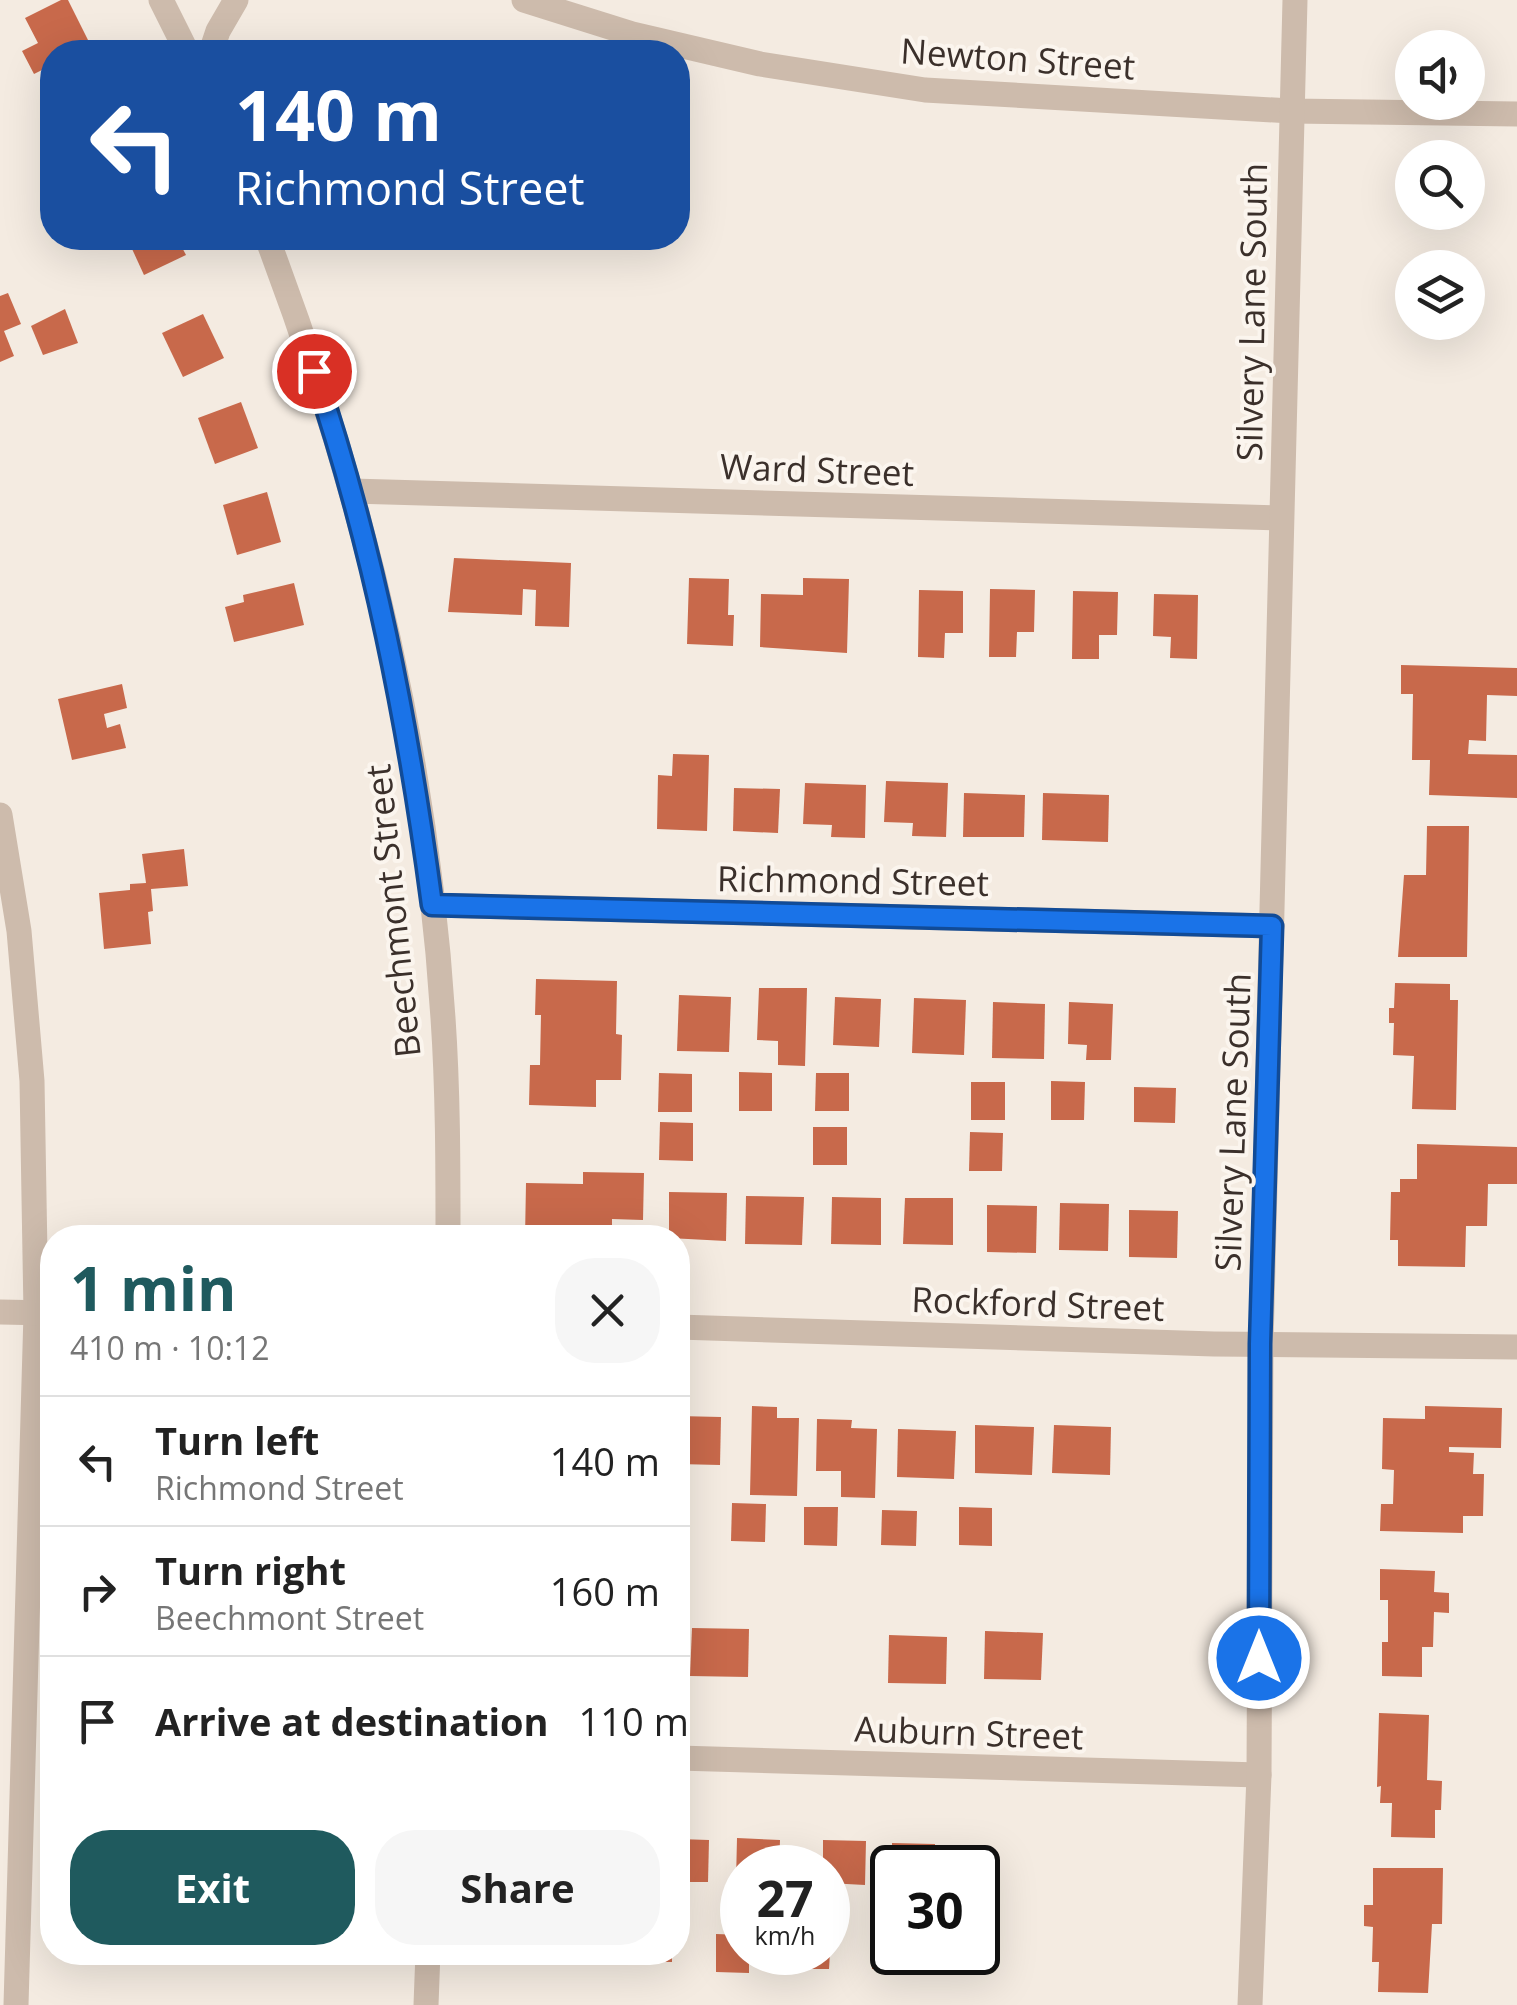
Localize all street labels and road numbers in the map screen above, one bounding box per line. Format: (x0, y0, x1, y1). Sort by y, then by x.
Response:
street label: Newton Street (899, 26, 1137, 90)
street label: Silvery Lane South (1225, 162, 1277, 462)
street label: Ward Street (719, 442, 915, 496)
street label: Beechmont Street (353, 762, 431, 1060)
street label: Richmond Street (717, 854, 989, 906)
street label: Silvery Lane South (1203, 972, 1261, 1272)
street label: Rockford Street (911, 1275, 1165, 1331)
street label: Auburn Street (854, 1705, 1084, 1759)

